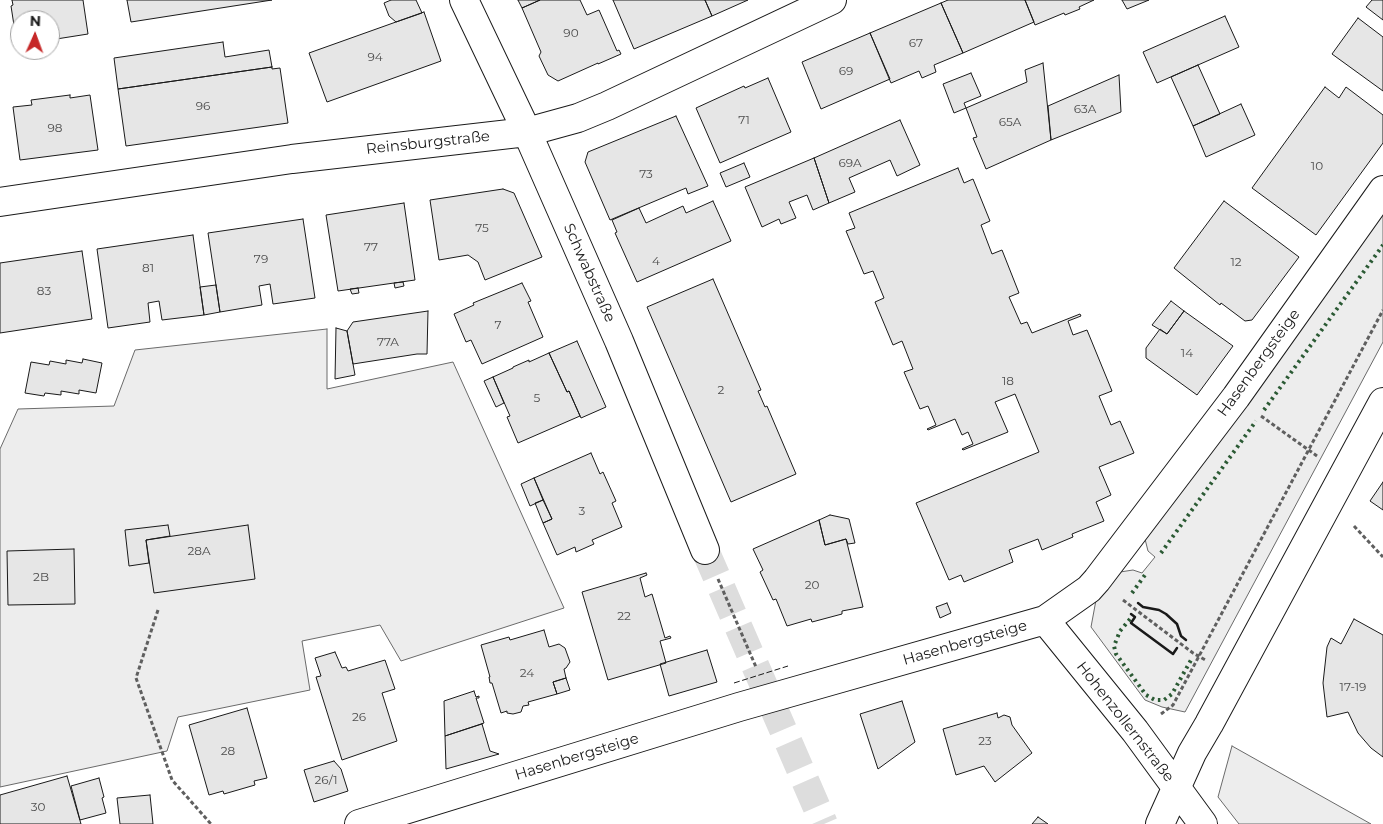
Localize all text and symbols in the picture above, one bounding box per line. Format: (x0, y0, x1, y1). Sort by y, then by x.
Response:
north arrow (10, 10, 60, 60)
text: N (30, 12, 41, 30)
house number: 90 (563, 26, 579, 40)
house number: 67 (909, 36, 923, 50)
house number: 94 (367, 50, 383, 64)
house number: 69 (839, 64, 853, 78)
house number: 96 (196, 99, 210, 113)
house number: 63A (1074, 102, 1096, 116)
house number: 71 (738, 113, 750, 127)
house number: 65A (999, 115, 1021, 129)
house number: 98 (48, 121, 62, 135)
street label: Reinsburgstraße (365, 128, 491, 158)
house number: 69A (838, 156, 862, 170)
house number: 10 (1311, 159, 1323, 173)
house number: 73 (639, 167, 653, 181)
house number: 75 (475, 221, 489, 235)
street label: Schwabstraße (559, 221, 619, 325)
house number: 77 (364, 240, 378, 254)
house number: 79 (254, 252, 268, 266)
house number: 4 (652, 254, 660, 268)
house number: 12 (1230, 255, 1242, 269)
house number: 81 (142, 261, 154, 275)
house number: 83 (37, 284, 51, 298)
street label: Hasenbergsteige (1214, 306, 1304, 420)
house number: 7 (494, 318, 502, 332)
house number: 77A (377, 335, 399, 349)
house number: 14 (1181, 346, 1193, 360)
house number: 18 (1002, 374, 1014, 388)
house number: 2 (718, 383, 724, 397)
house number: 5 (534, 391, 540, 405)
house number: 3 (579, 504, 585, 518)
house number: 28A (187, 544, 211, 558)
house number: 2B (33, 570, 49, 584)
house number: 20 (805, 578, 819, 592)
house number: 22 (617, 609, 631, 623)
street label: Hasenbergsteige (901, 617, 1029, 669)
street label: Hohenzollernstraße (1072, 658, 1178, 786)
house number: 24 (520, 666, 534, 680)
house number: 17-19 (1340, 680, 1366, 694)
house number: 26 (352, 710, 366, 724)
street label: Hasenbergsteige (513, 730, 641, 784)
house number: 23 (978, 734, 992, 748)
house number: 28 (221, 744, 235, 758)
house number: 26/1 (315, 773, 337, 787)
house number: 30 (31, 800, 45, 814)

